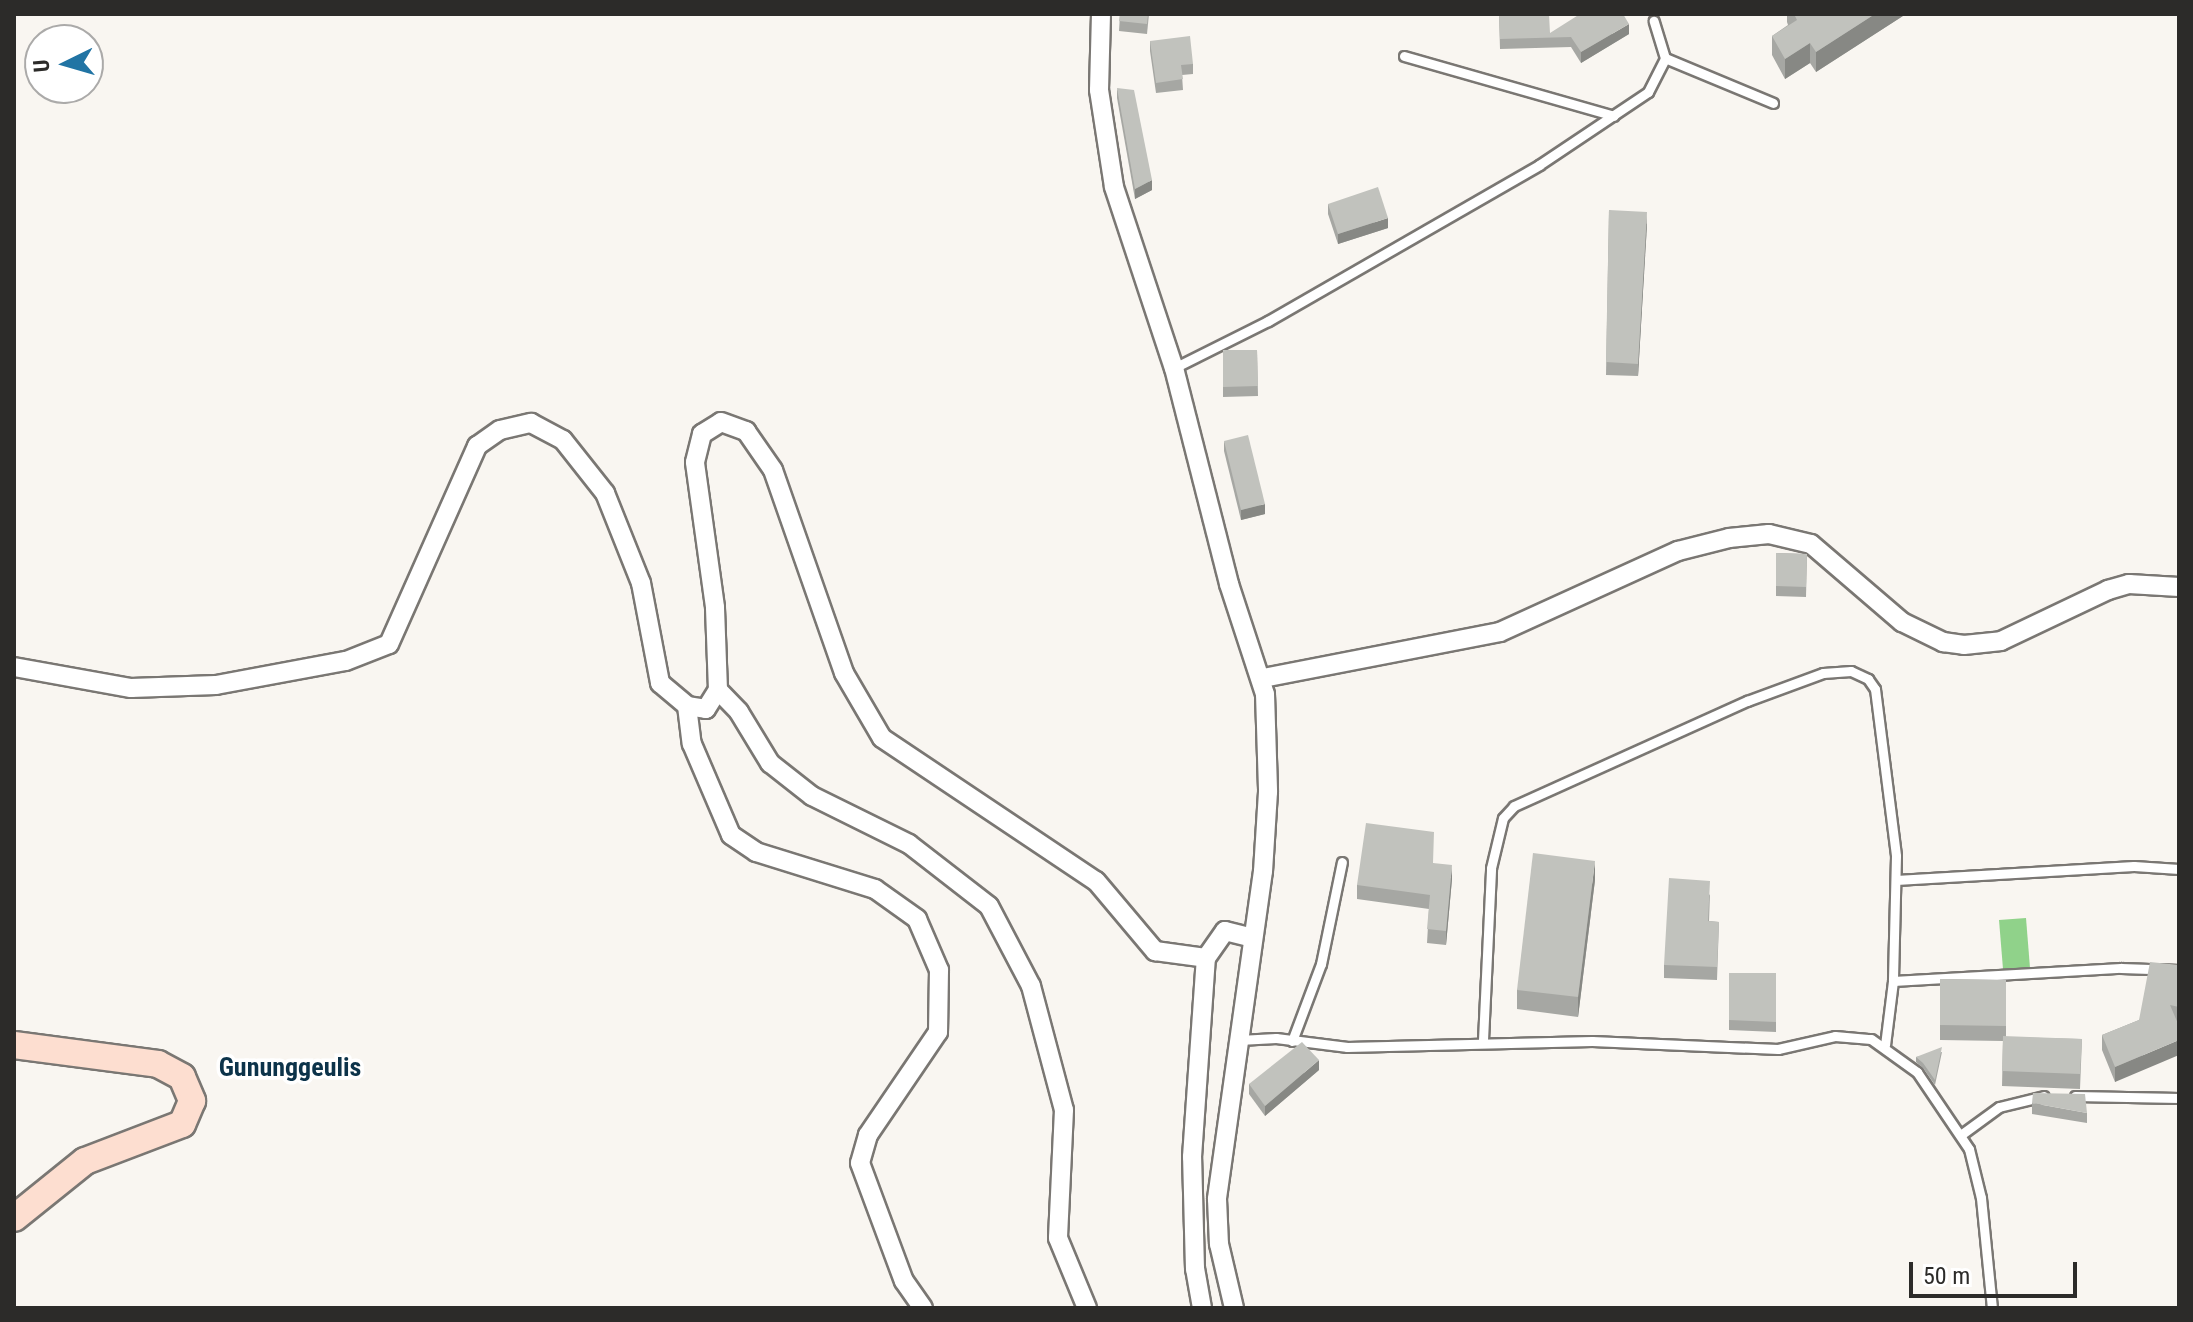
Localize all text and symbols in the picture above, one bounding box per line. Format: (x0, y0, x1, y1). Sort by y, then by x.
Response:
north arrow (24, 24, 104, 104)
text: U (29, 59, 55, 73)
district label: Gununggeulis (219, 1052, 361, 1084)
scale bar (1913, 1246, 2081, 1296)
text: 50 m (1923, 1262, 1970, 1290)

